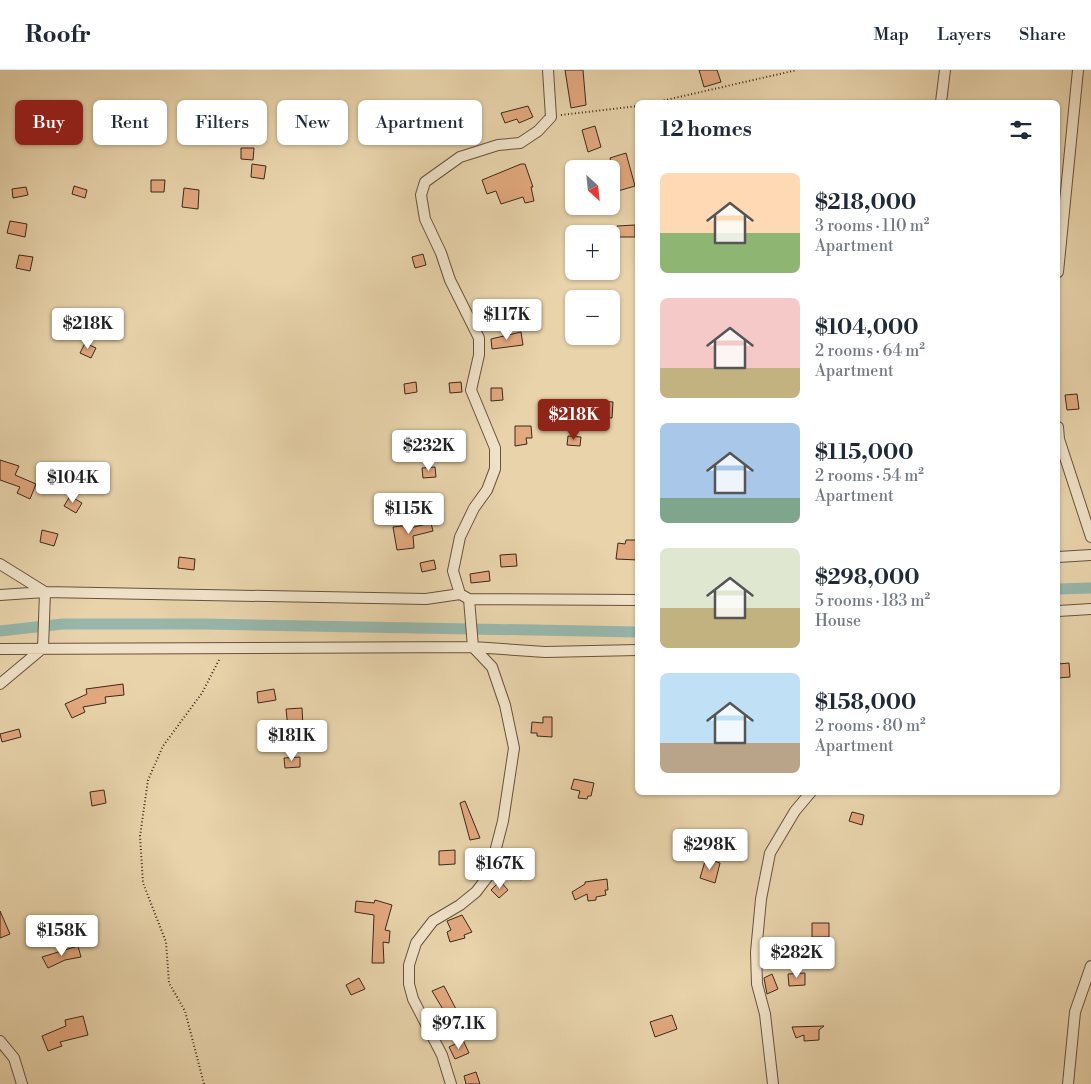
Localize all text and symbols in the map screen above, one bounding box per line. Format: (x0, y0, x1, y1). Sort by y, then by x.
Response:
text: Roofr (25, 20, 91, 50)
text: Map (874, 23, 909, 46)
text: Layers (937, 23, 991, 46)
text: Share (1019, 23, 1066, 46)
chip: Buy (15, 100, 83, 145)
chip: Rent (93, 100, 167, 145)
chip: Filters (177, 100, 267, 145)
chip: New (277, 100, 348, 145)
chip: Apartment (358, 100, 482, 145)
icon: filters (1007, 116, 1035, 144)
text: 12 homes (660, 117, 752, 143)
north arrow (565, 160, 620, 215)
map controls (565, 160, 620, 345)
text: $218,000 (815, 190, 916, 216)
icon: home (700, 193, 760, 253)
text: 3 rooms · 110 m² (815, 216, 929, 236)
button: + (565, 225, 620, 280)
text: Apartment (815, 236, 894, 256)
button: − (565, 290, 620, 345)
pin: $117K (472, 298, 542, 341)
text: $117K (484, 305, 530, 325)
pin: $218K (53, 308, 123, 350)
text: $218K (63, 314, 113, 334)
text: $104,000 (815, 315, 919, 341)
icon: home (700, 318, 760, 378)
text: 2 rooms · 64 m² (815, 341, 925, 361)
text: Apartment (815, 361, 894, 381)
pin: $218K (539, 398, 609, 441)
text: $218K (549, 405, 599, 425)
pin: $232K (394, 430, 464, 472)
text: $232K (403, 436, 455, 456)
text: $115,000 (815, 440, 914, 466)
icon: home (700, 443, 760, 503)
pin: $104K (38, 462, 108, 504)
text: 2 rooms · 54 m² (815, 466, 924, 486)
text: $104K (47, 468, 99, 488)
text: Apartment (815, 486, 894, 506)
pin: $115K (374, 492, 444, 535)
text: $115K (385, 499, 433, 519)
text: $298,000 (815, 565, 919, 591)
icon: home (700, 568, 760, 628)
text: 5 rooms · 183 m² (815, 591, 930, 611)
text: House (815, 611, 861, 631)
text: $158,000 (815, 690, 916, 716)
icon: home (700, 693, 760, 753)
text: 2 rooms · 80 m² (815, 716, 926, 736)
pin: $181K (257, 720, 327, 762)
text: $181K (268, 726, 316, 746)
text: Apartment (815, 736, 894, 756)
pin: $298K (675, 828, 745, 871)
text: $298K (684, 835, 736, 855)
pin: $167K (465, 848, 535, 890)
text: $167K (476, 854, 524, 874)
pin: $158K (27, 914, 97, 957)
text: $158K (37, 921, 87, 941)
pin: $282K (762, 936, 832, 979)
text: $282K (771, 943, 823, 963)
pin: $97.1K (418, 1008, 500, 1050)
text: $97.1K (432, 1014, 486, 1034)

